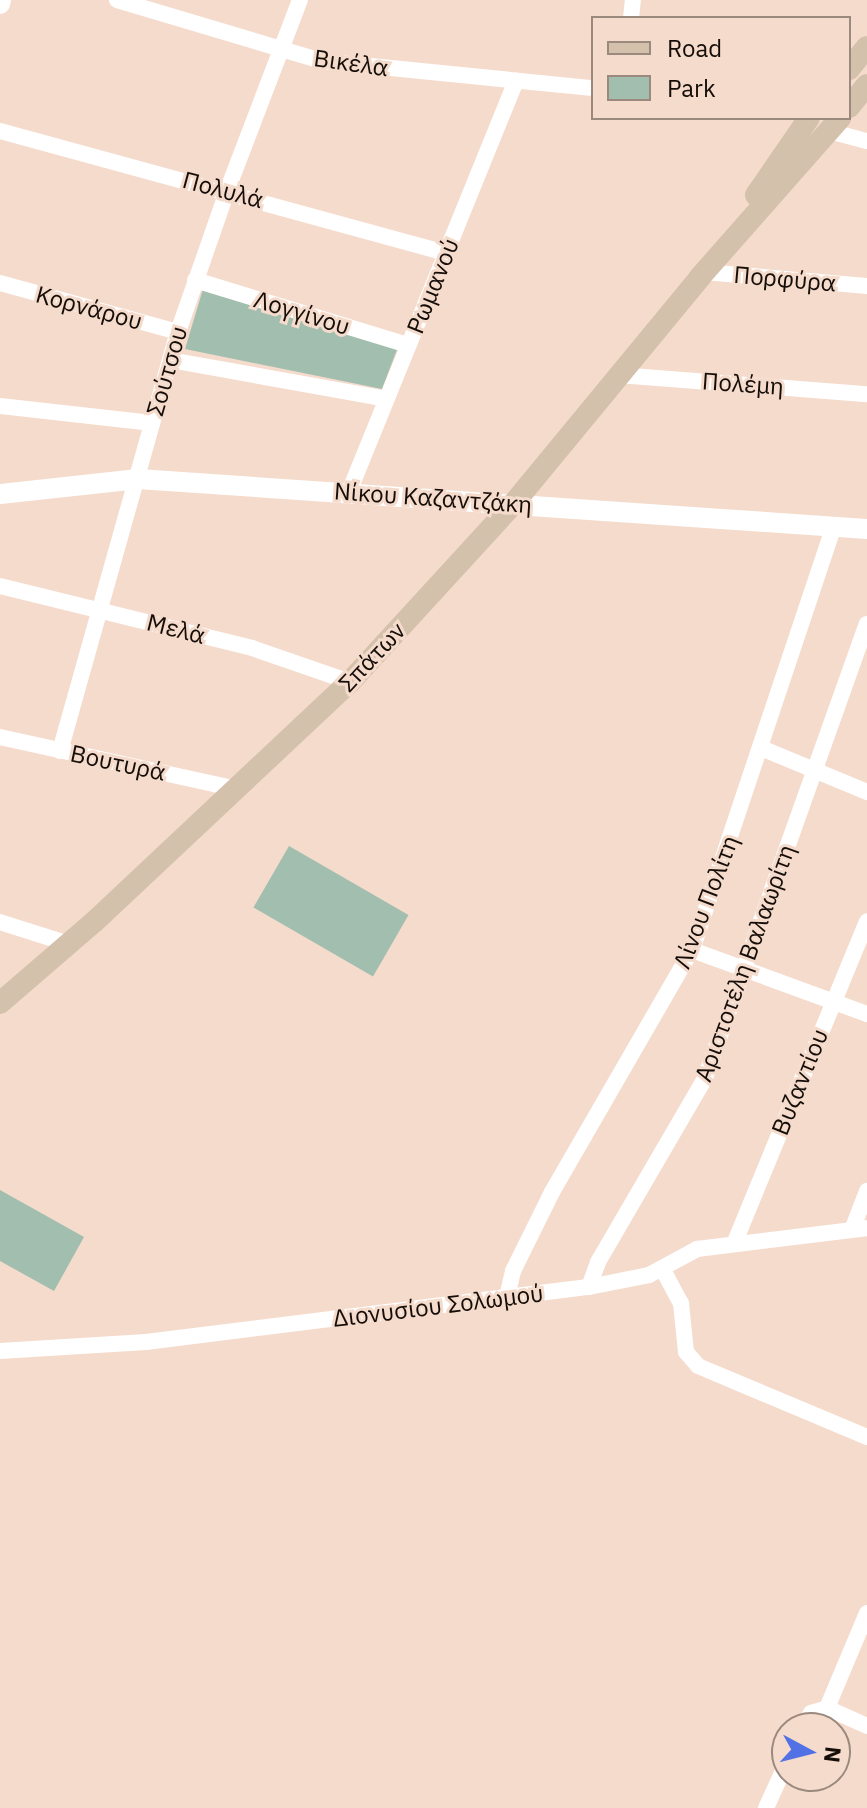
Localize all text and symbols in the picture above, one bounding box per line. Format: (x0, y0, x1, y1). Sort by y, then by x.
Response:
legend (591, 16, 851, 120)
text: Road (667, 32, 722, 64)
street label: Βικέλα (312, 44, 390, 82)
text: Park (667, 72, 716, 104)
street label: Πολυλά (179, 165, 267, 215)
street label: Ρωμανού (401, 234, 465, 338)
street label: Πορφύρα (733, 260, 837, 298)
street label: Κορνάρου (33, 280, 145, 336)
street label: Λογγίνου (250, 285, 354, 341)
street label: Σούτσου (140, 323, 194, 419)
street label: Πολέμη (701, 367, 785, 401)
street label: Νίκου Καζαντζάκη (333, 477, 533, 519)
street label: Μελά (144, 608, 208, 650)
street label: Σπάτων (333, 616, 411, 698)
street label: Βουτυρά (68, 739, 168, 787)
street label: Λίνου Πολίτη (667, 831, 745, 973)
street label: Αριστοτέλη Βαλαωρίτη (689, 840, 801, 1086)
street label: Βυζαντίου (766, 1025, 834, 1139)
street label: Διονυσίου Σολωμού (331, 1279, 545, 1333)
north arrow (771, 1712, 851, 1792)
text: N (818, 1745, 849, 1764)

